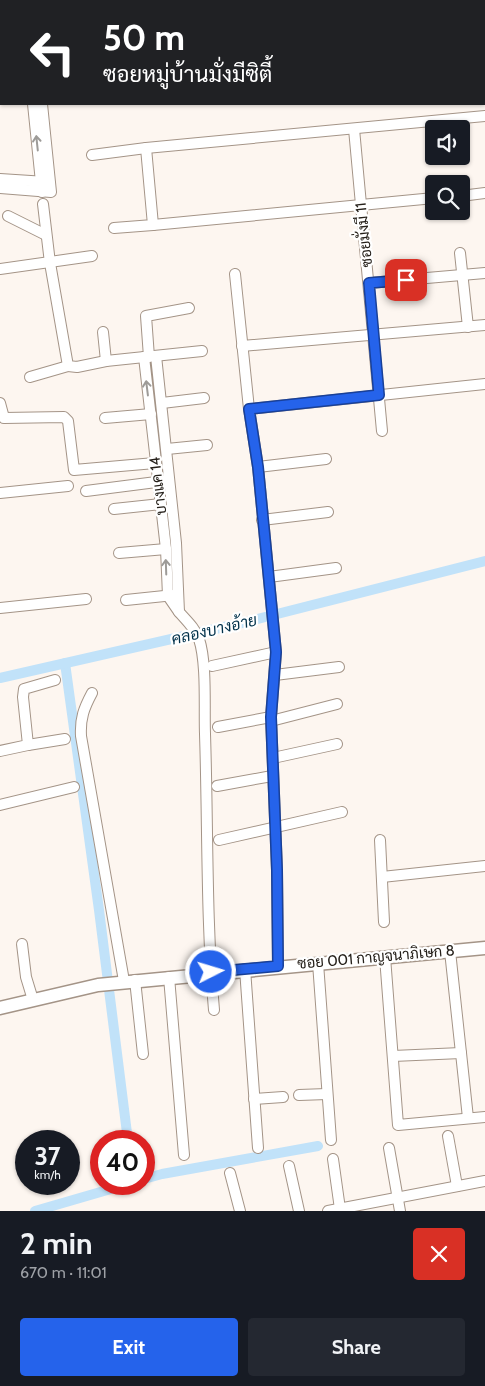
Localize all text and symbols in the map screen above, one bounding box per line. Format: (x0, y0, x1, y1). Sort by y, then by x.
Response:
text: 50 m (103, 16, 185, 59)
icon: left (20, 20, 85, 85)
text: ซอยหมู่บ้านมั่งมีซิตี้ (103, 61, 272, 88)
map controls (425, 120, 470, 220)
button: sound (425, 120, 470, 165)
one-way arrow (32, 135, 41, 151)
button: search (425, 175, 470, 220)
street label: ซอยมั่งมี 11 (346, 202, 376, 269)
pin (385, 259, 427, 301)
icon: arrive (392, 266, 420, 294)
one-way arrow (142, 380, 152, 396)
street label: บางแค 14 (145, 456, 170, 516)
one-way arrow (162, 559, 171, 575)
water label: คลองบางอ้าย (169, 608, 259, 649)
street label: ซอย 001 กาญจนาภิเษก 8 (297, 941, 455, 973)
position arrow (184, 945, 236, 997)
speed limit sign: 40 (90, 1130, 155, 1195)
text: 37 (34, 1141, 61, 1171)
text: km/h (34, 1167, 61, 1182)
text: 2 min (20, 1225, 92, 1262)
button: close (413, 1228, 465, 1280)
text: 670 m · 11:01 (20, 1263, 107, 1282)
button: Exit (20, 1318, 238, 1376)
button: Share (248, 1318, 465, 1376)

